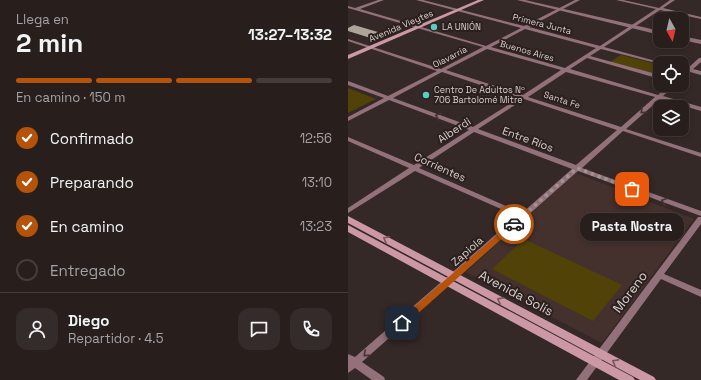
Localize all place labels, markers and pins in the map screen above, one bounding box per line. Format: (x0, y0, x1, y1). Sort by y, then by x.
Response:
place label: LA UNIÓN (442, 21, 481, 33)
marker: LA UNIÓN (429, 22, 439, 32)
place label: Centro De Adultos Nº 706 Bartolomé Mitre (434, 84, 525, 106)
marker: Centro De Adultos Nº 706 Bartolomé Mitre (421, 90, 431, 100)
pin (615, 172, 649, 206)
callout: Pasta Nostra (580, 213, 684, 241)
pin (385, 306, 419, 340)

